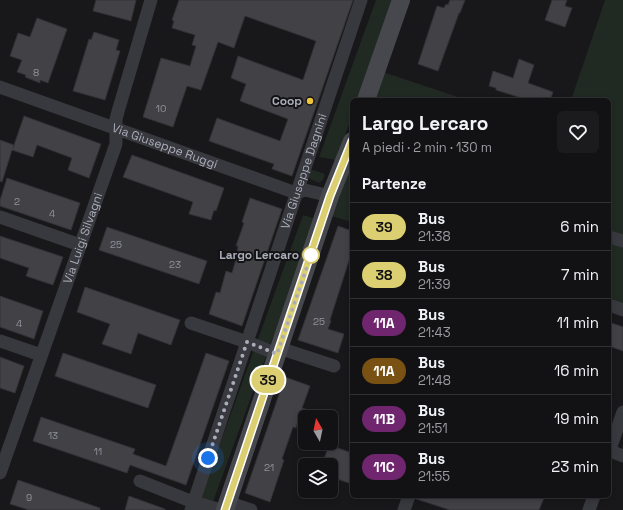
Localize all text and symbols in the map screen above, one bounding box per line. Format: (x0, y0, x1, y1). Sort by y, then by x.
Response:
house number: 8 (33, 66, 39, 79)
place label: Coop (272, 93, 302, 109)
marker: Coop (305, 96, 315, 106)
house number: 10 (156, 102, 166, 115)
street label: Via Giuseppe Dagnini (277, 111, 331, 231)
text: Largo Lercaro (362, 111, 488, 136)
button: heart (557, 111, 599, 153)
street label: Via Giuseppe Ruggi (110, 120, 220, 172)
text: A piedi · 2 min · 130 m (362, 139, 492, 156)
text: Partenze (362, 174, 426, 193)
street label: Via Luigi Silvagni (59, 191, 106, 286)
house number: 2 (14, 195, 20, 208)
house number: 4 (49, 207, 55, 220)
text: Bus (418, 209, 445, 228)
text: 6 min (560, 217, 599, 236)
text: 39 (375, 218, 393, 236)
text: 21:38 (418, 228, 451, 245)
house number: 25 (110, 238, 122, 251)
marker: Largo Lercaro (302, 246, 320, 264)
place label: Largo Lercaro (219, 247, 299, 263)
text: Bus (418, 257, 445, 276)
house number: 23 (169, 258, 181, 271)
text: 7 min (561, 265, 599, 284)
text: 38 (376, 266, 392, 284)
text: 21:39 (418, 276, 450, 293)
text: Bus (418, 305, 445, 324)
text: 11 min (557, 313, 599, 332)
text: 11A (373, 314, 395, 332)
house number: 25 (313, 315, 325, 328)
house number: 4 (16, 317, 22, 330)
text: 21:43 (418, 324, 451, 341)
text: Bus (418, 353, 445, 372)
text: 16 min (554, 361, 599, 380)
text: 11A (373, 362, 395, 380)
line badge: 39 (250, 367, 286, 393)
text: 39 (259, 371, 277, 389)
text: 21:48 (418, 372, 451, 389)
text: Bus (418, 401, 445, 420)
text: 19 min (554, 409, 599, 428)
north arrow (298, 410, 338, 450)
map controls (298, 410, 338, 498)
text: 11B (373, 410, 395, 428)
text: 21:51 (418, 420, 448, 437)
house number: 13 (48, 429, 58, 442)
house number: 11 (94, 445, 102, 458)
your location (198, 448, 218, 468)
text: Bus (418, 449, 445, 468)
text: 23 min (551, 457, 599, 476)
button: layers (298, 458, 338, 498)
text: 11C (373, 458, 395, 476)
house number: 21 (264, 461, 274, 474)
text: 21:55 (418, 468, 450, 485)
house number: 9 (26, 491, 32, 504)

